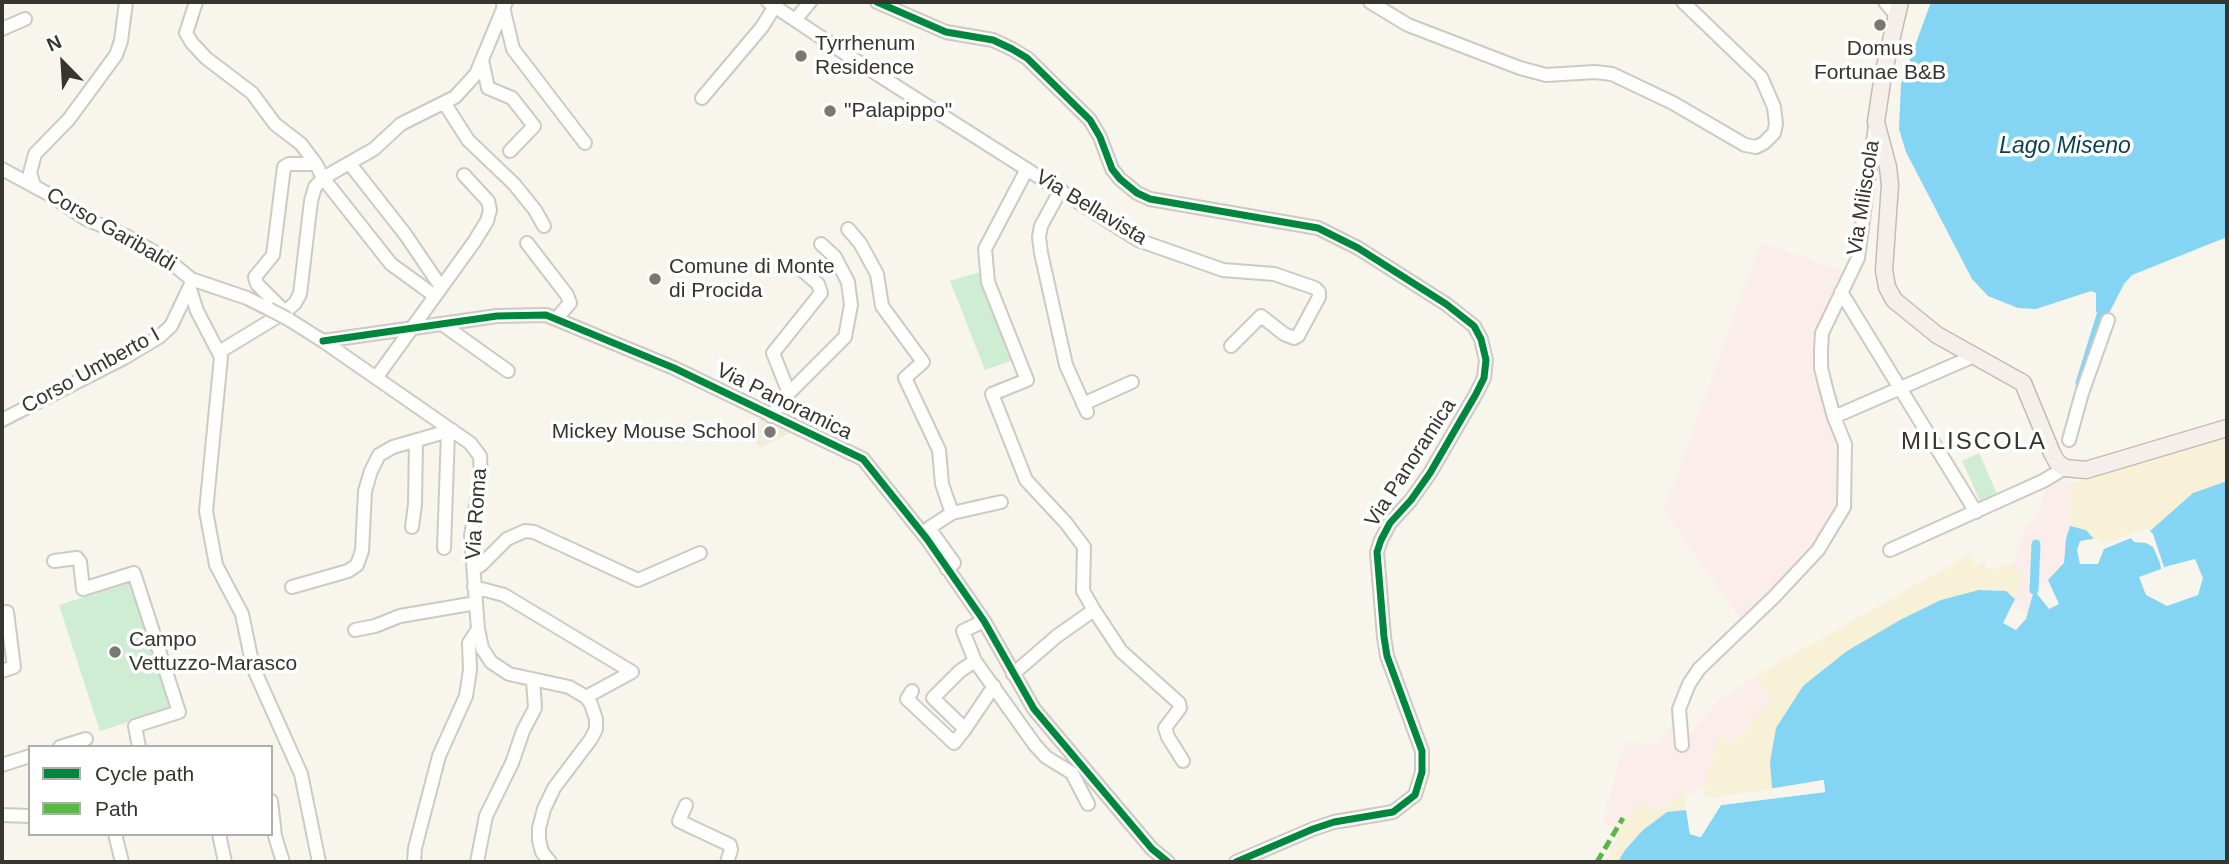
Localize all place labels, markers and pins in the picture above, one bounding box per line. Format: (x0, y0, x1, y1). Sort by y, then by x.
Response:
marker: Domus Fortunae B&B (1872, 17, 1888, 33)
place label: Tyrrhenum Residence (815, 31, 915, 81)
place label: Domus Fortunae B&B (1814, 36, 1946, 86)
marker: Tyrrhenum Residence (793, 48, 809, 64)
place label: "Palapippo" (844, 98, 952, 124)
marker: "Palapippo" (822, 103, 838, 119)
place label: Comune di Monte di Procida (669, 254, 835, 304)
marker: Comune di Monte di Procida (647, 271, 663, 287)
place label: Mickey Mouse School (552, 419, 756, 445)
marker: Mickey Mouse School (762, 424, 778, 440)
place label: Campo Vettuzzo-Marasco (129, 627, 297, 677)
marker: Campo Vettuzzo-Marasco (107, 644, 123, 660)

